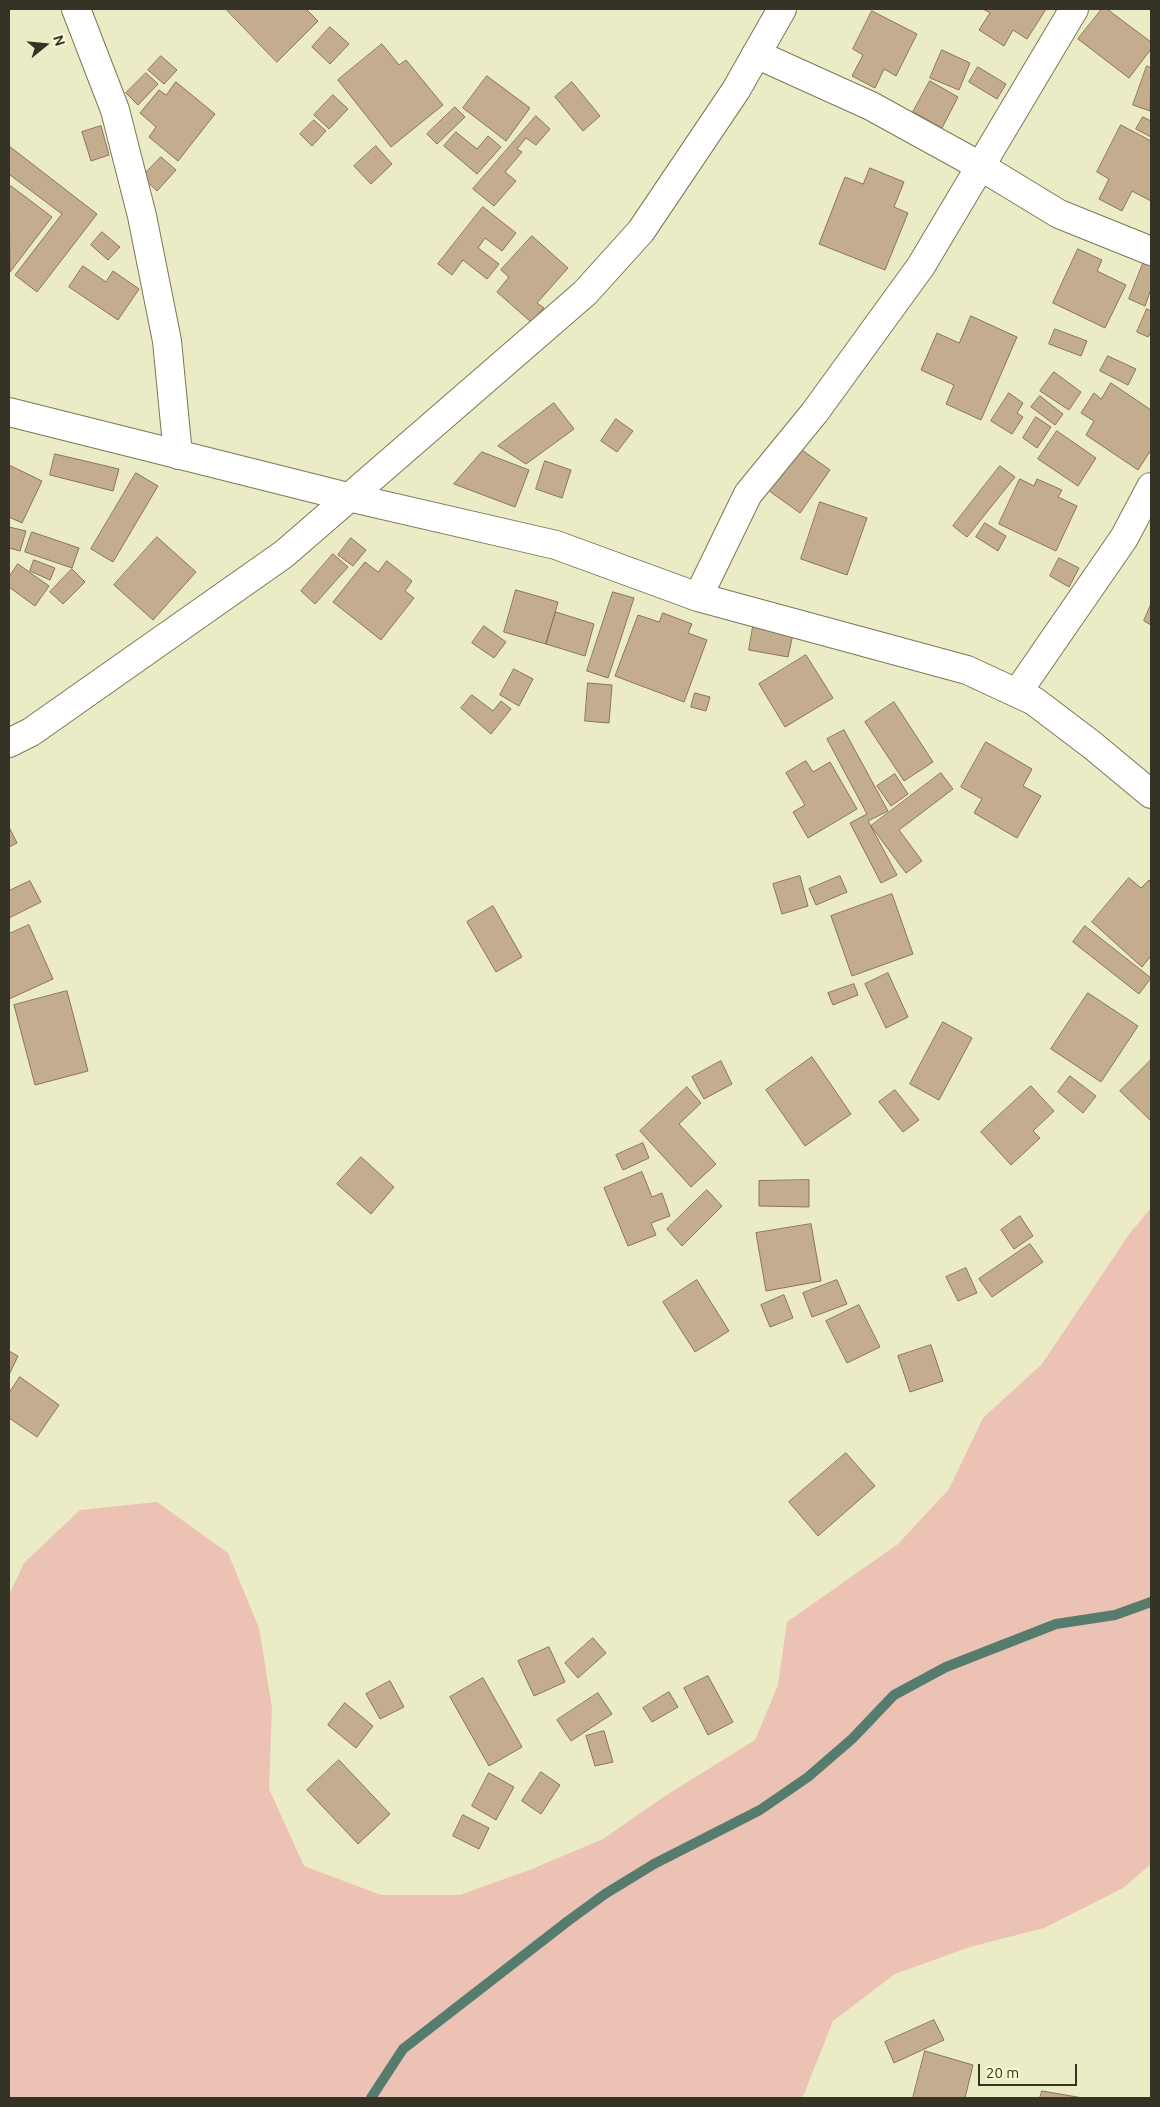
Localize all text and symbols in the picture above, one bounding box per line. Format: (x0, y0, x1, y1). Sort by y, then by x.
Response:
north arrow (20, 20, 70, 70)
text: N (50, 33, 69, 48)
scale bar (980, 2054, 1079, 2086)
text: 20 m (986, 2064, 1019, 2081)

